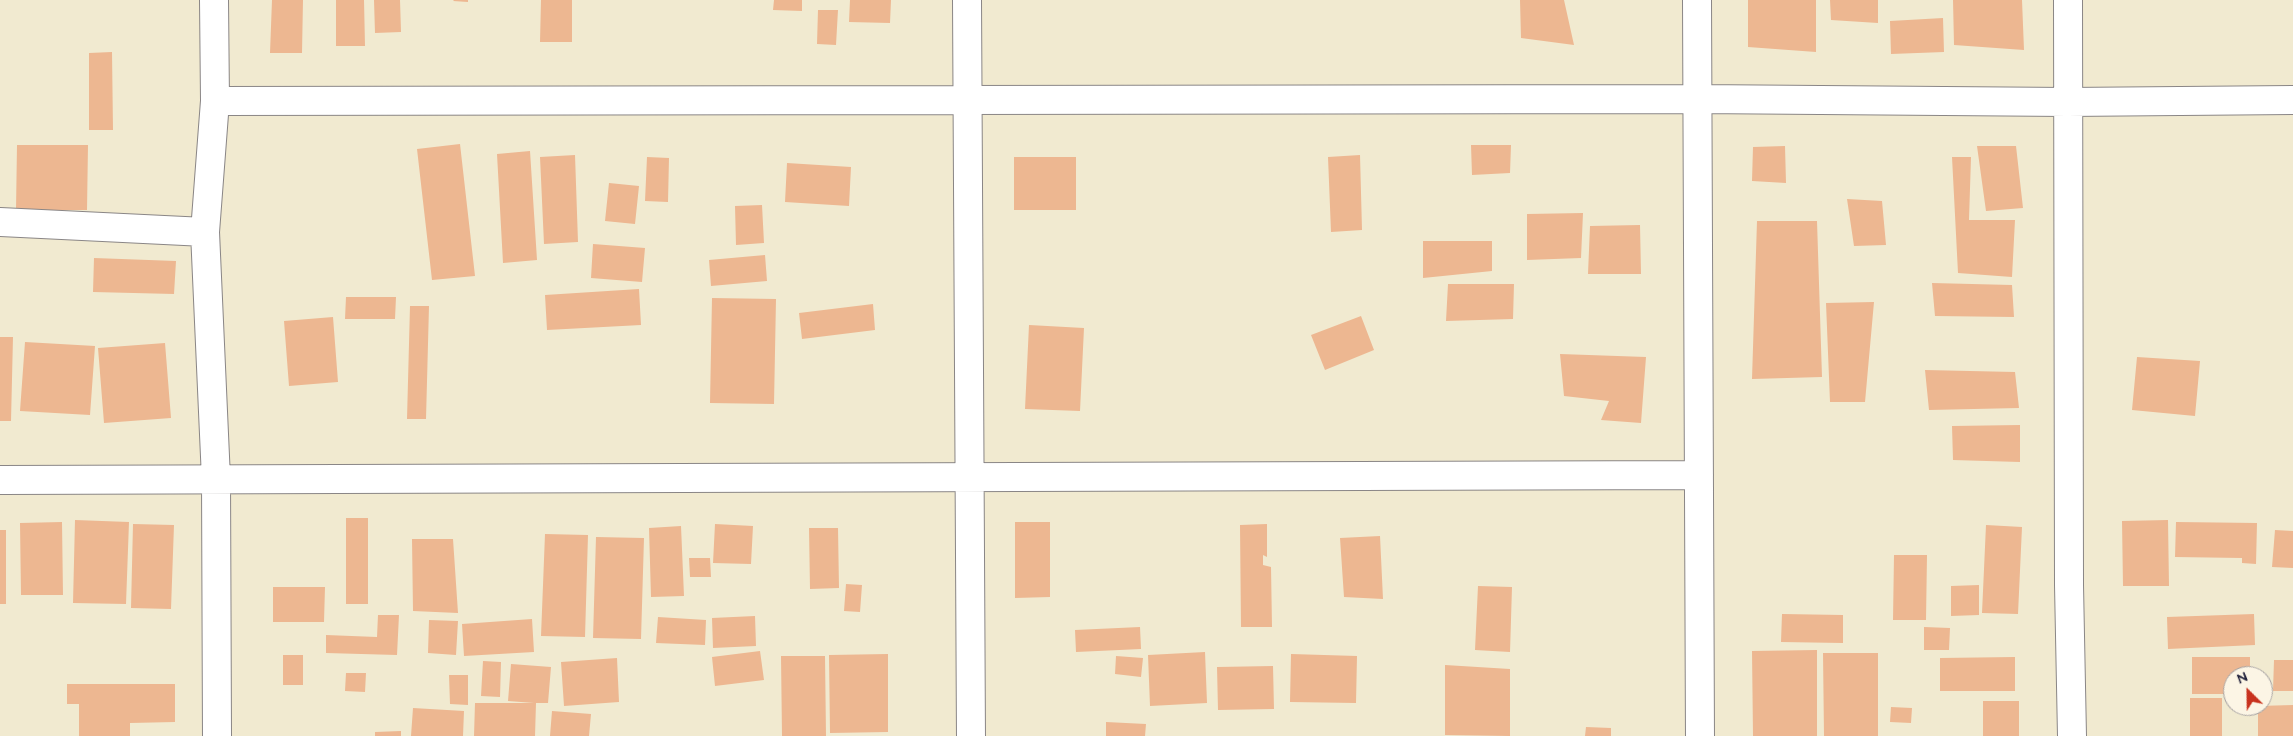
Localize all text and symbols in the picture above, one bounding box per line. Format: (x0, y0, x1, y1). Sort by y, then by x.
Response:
north arrow (2223, 666, 2273, 716)
text: N (2235, 667, 2250, 689)

